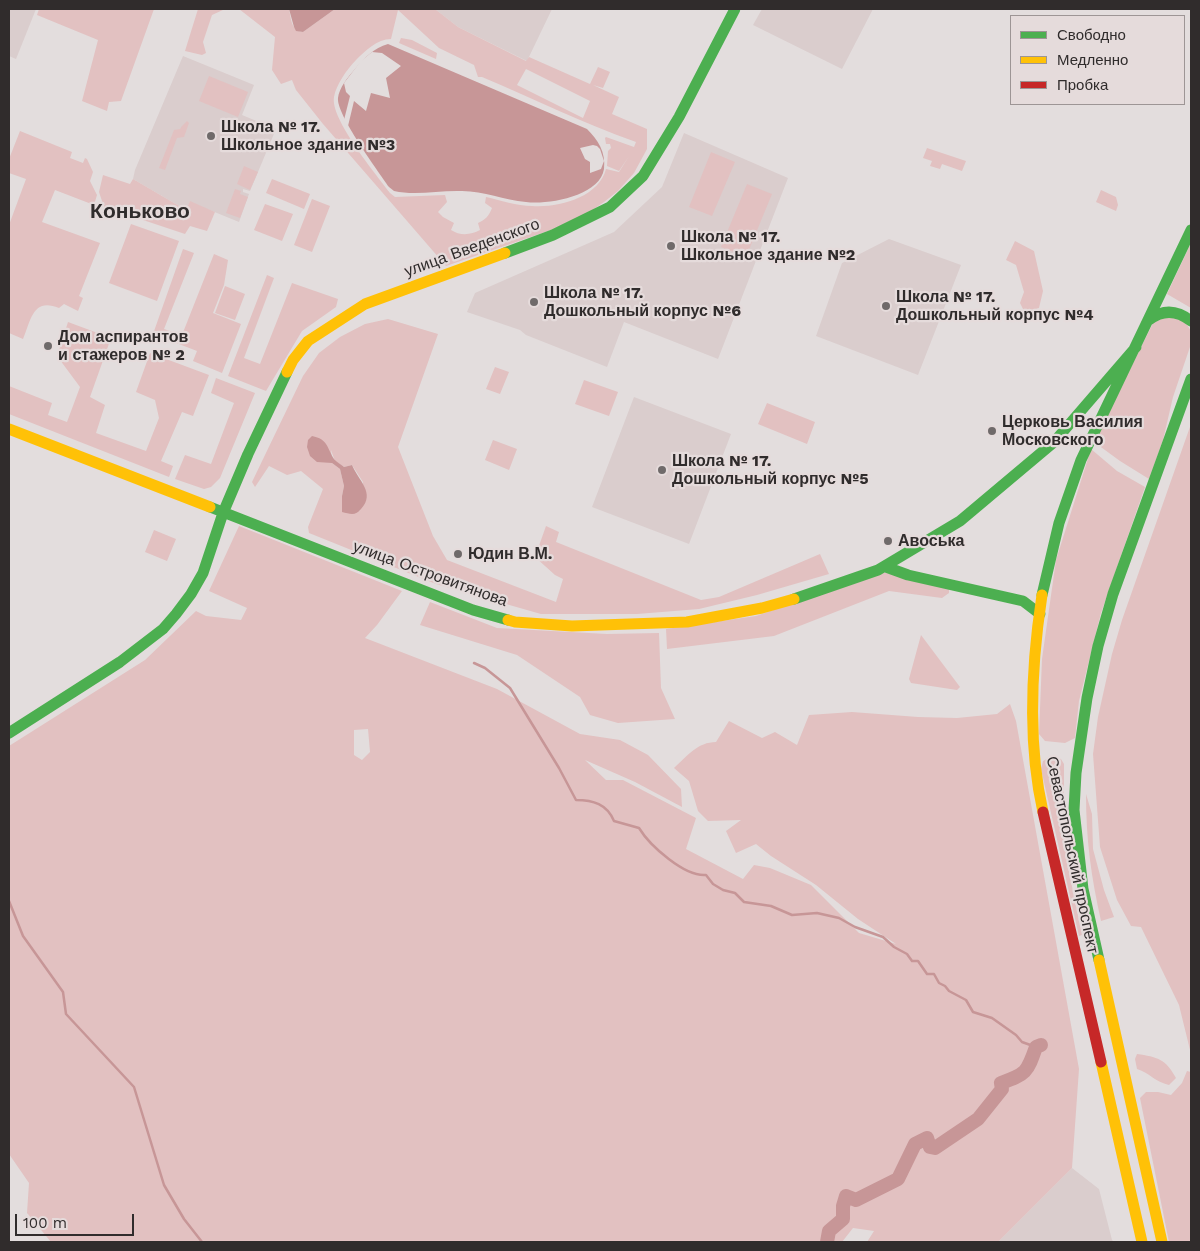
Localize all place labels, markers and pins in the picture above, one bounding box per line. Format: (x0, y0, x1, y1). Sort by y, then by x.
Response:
place label: Школа № 17. Школьное здание №3 (221, 117, 395, 155)
marker: Школа № 17. Школьное здание №3 (205, 130, 217, 142)
place label: Школа № 17. Школьное здание №2 (681, 227, 855, 265)
marker: Школа № 17. Школьное здание №2 (665, 240, 677, 252)
place label: Школа № 17. Дошкольный корпус №6 (544, 283, 741, 321)
place label: Школа № 17. Дошкольный корпус №4 (896, 287, 1094, 325)
marker: Школа № 17. Дошкольный корпус №6 (528, 296, 540, 308)
marker: Школа № 17. Дошкольный корпус №4 (880, 300, 892, 312)
place label: Дом аспирантов и стажеров № 2 (58, 327, 188, 365)
marker: Дом аспирантов и стажеров № 2 (42, 340, 54, 352)
place label: Церковь Василия Московского (1002, 412, 1143, 450)
marker: Церковь Василия Московского (986, 425, 998, 437)
place label: Школа № 17. Дошкольный корпус №5 (672, 451, 869, 489)
marker: Школа № 17. Дошкольный корпус №5 (656, 464, 668, 476)
place label: Авоська (898, 531, 964, 551)
marker: Авоська (882, 535, 894, 547)
place label: Юдин В.М. (468, 544, 552, 564)
marker: Юдин В.М. (452, 548, 464, 560)

